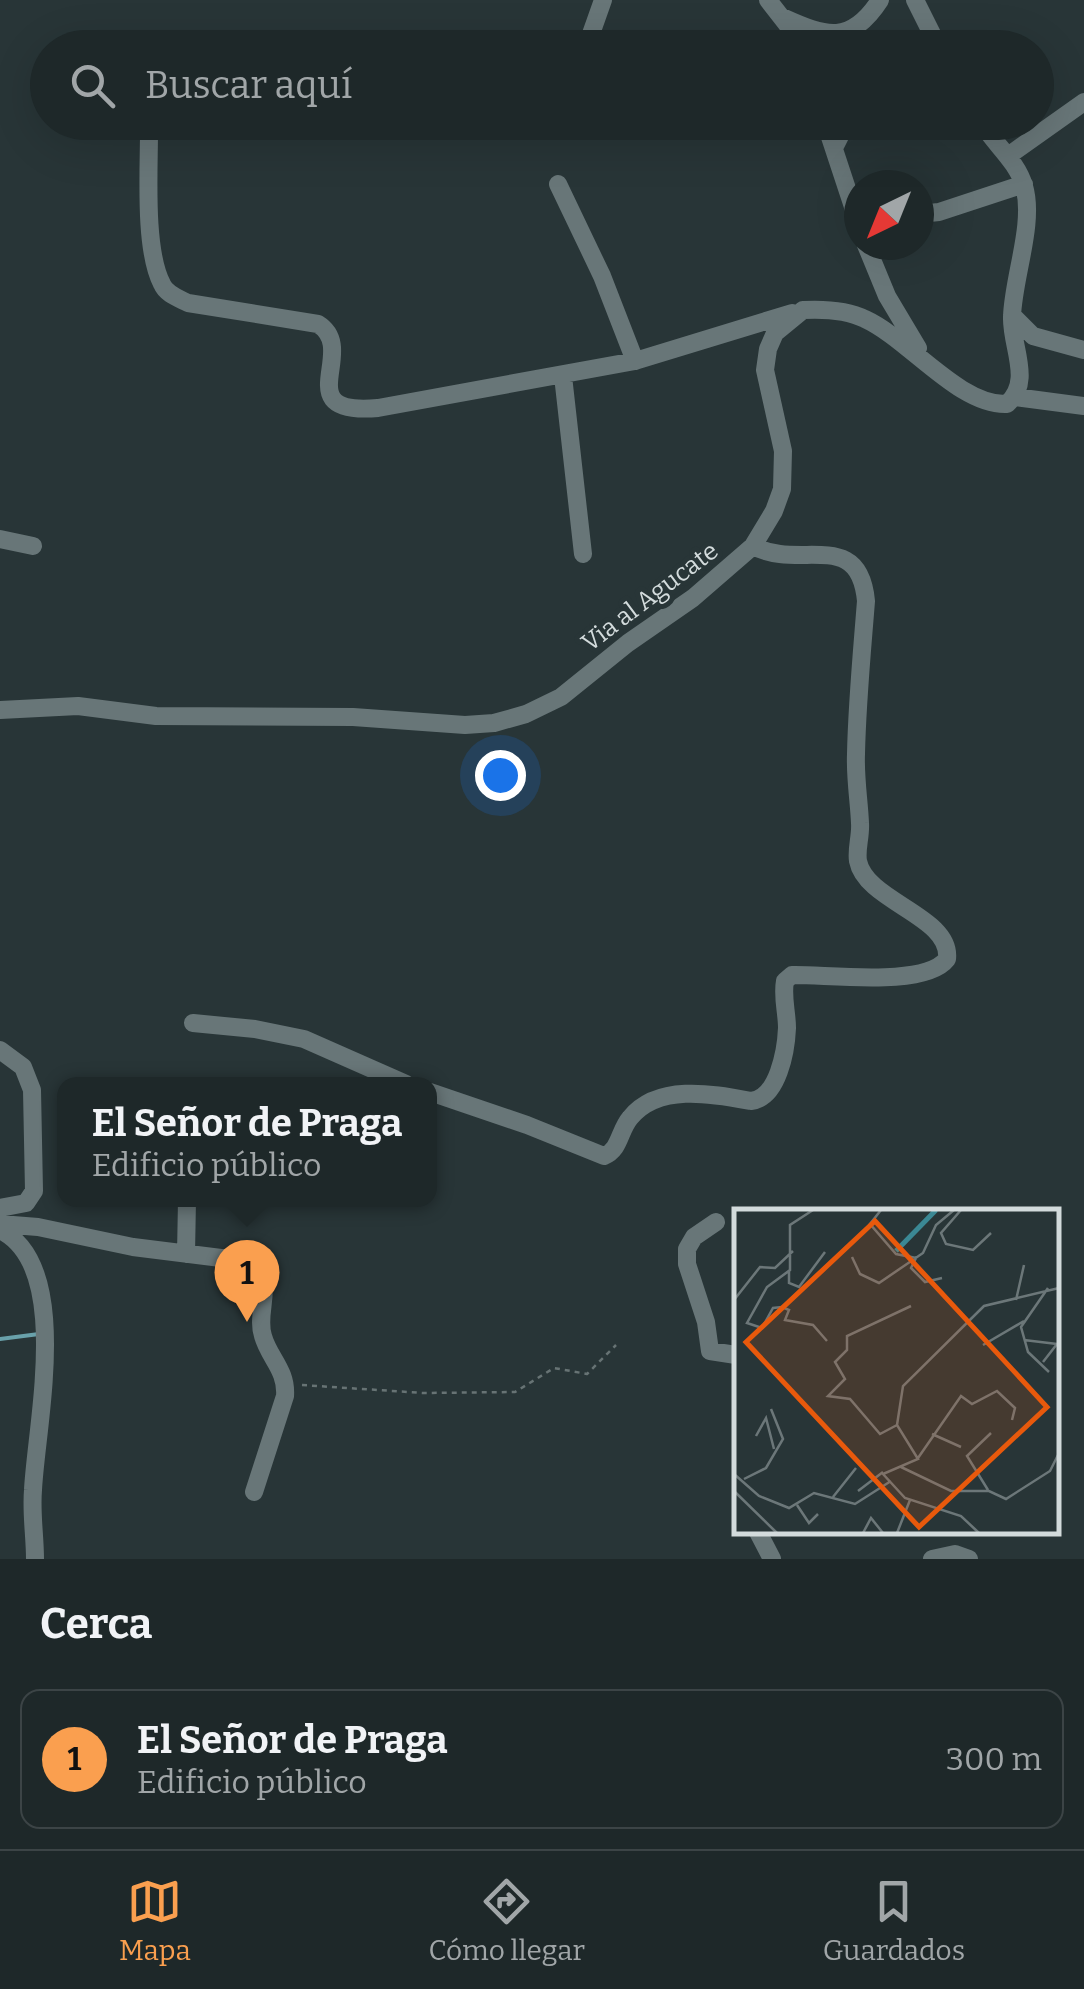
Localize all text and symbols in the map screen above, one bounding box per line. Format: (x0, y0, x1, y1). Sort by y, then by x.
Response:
search box (30, 30, 1054, 140)
icon: search (65, 58, 120, 113)
text: Buscar aquí (145, 62, 352, 108)
north arrow (844, 170, 934, 260)
street label: Via al Agucate (576, 536, 724, 658)
your location (475, 750, 526, 801)
popup (57, 1077, 437, 1207)
text: El Señor de Praga (92, 1100, 402, 1146)
text: Edificio público (92, 1146, 321, 1184)
inset map (734, 1209, 1059, 1534)
pin: 1 (214, 1240, 280, 1322)
text: Cerca (40, 1599, 152, 1649)
text: El Señor de Praga (137, 1717, 448, 1763)
text: 1 (68, 1740, 81, 1778)
text: 300 m (946, 1740, 1042, 1778)
text: Edificio público (137, 1763, 367, 1801)
tab: Mapa (119, 1874, 191, 1967)
tab: Cómo llegar (429, 1874, 585, 1967)
tab: Guardados (823, 1874, 965, 1967)

